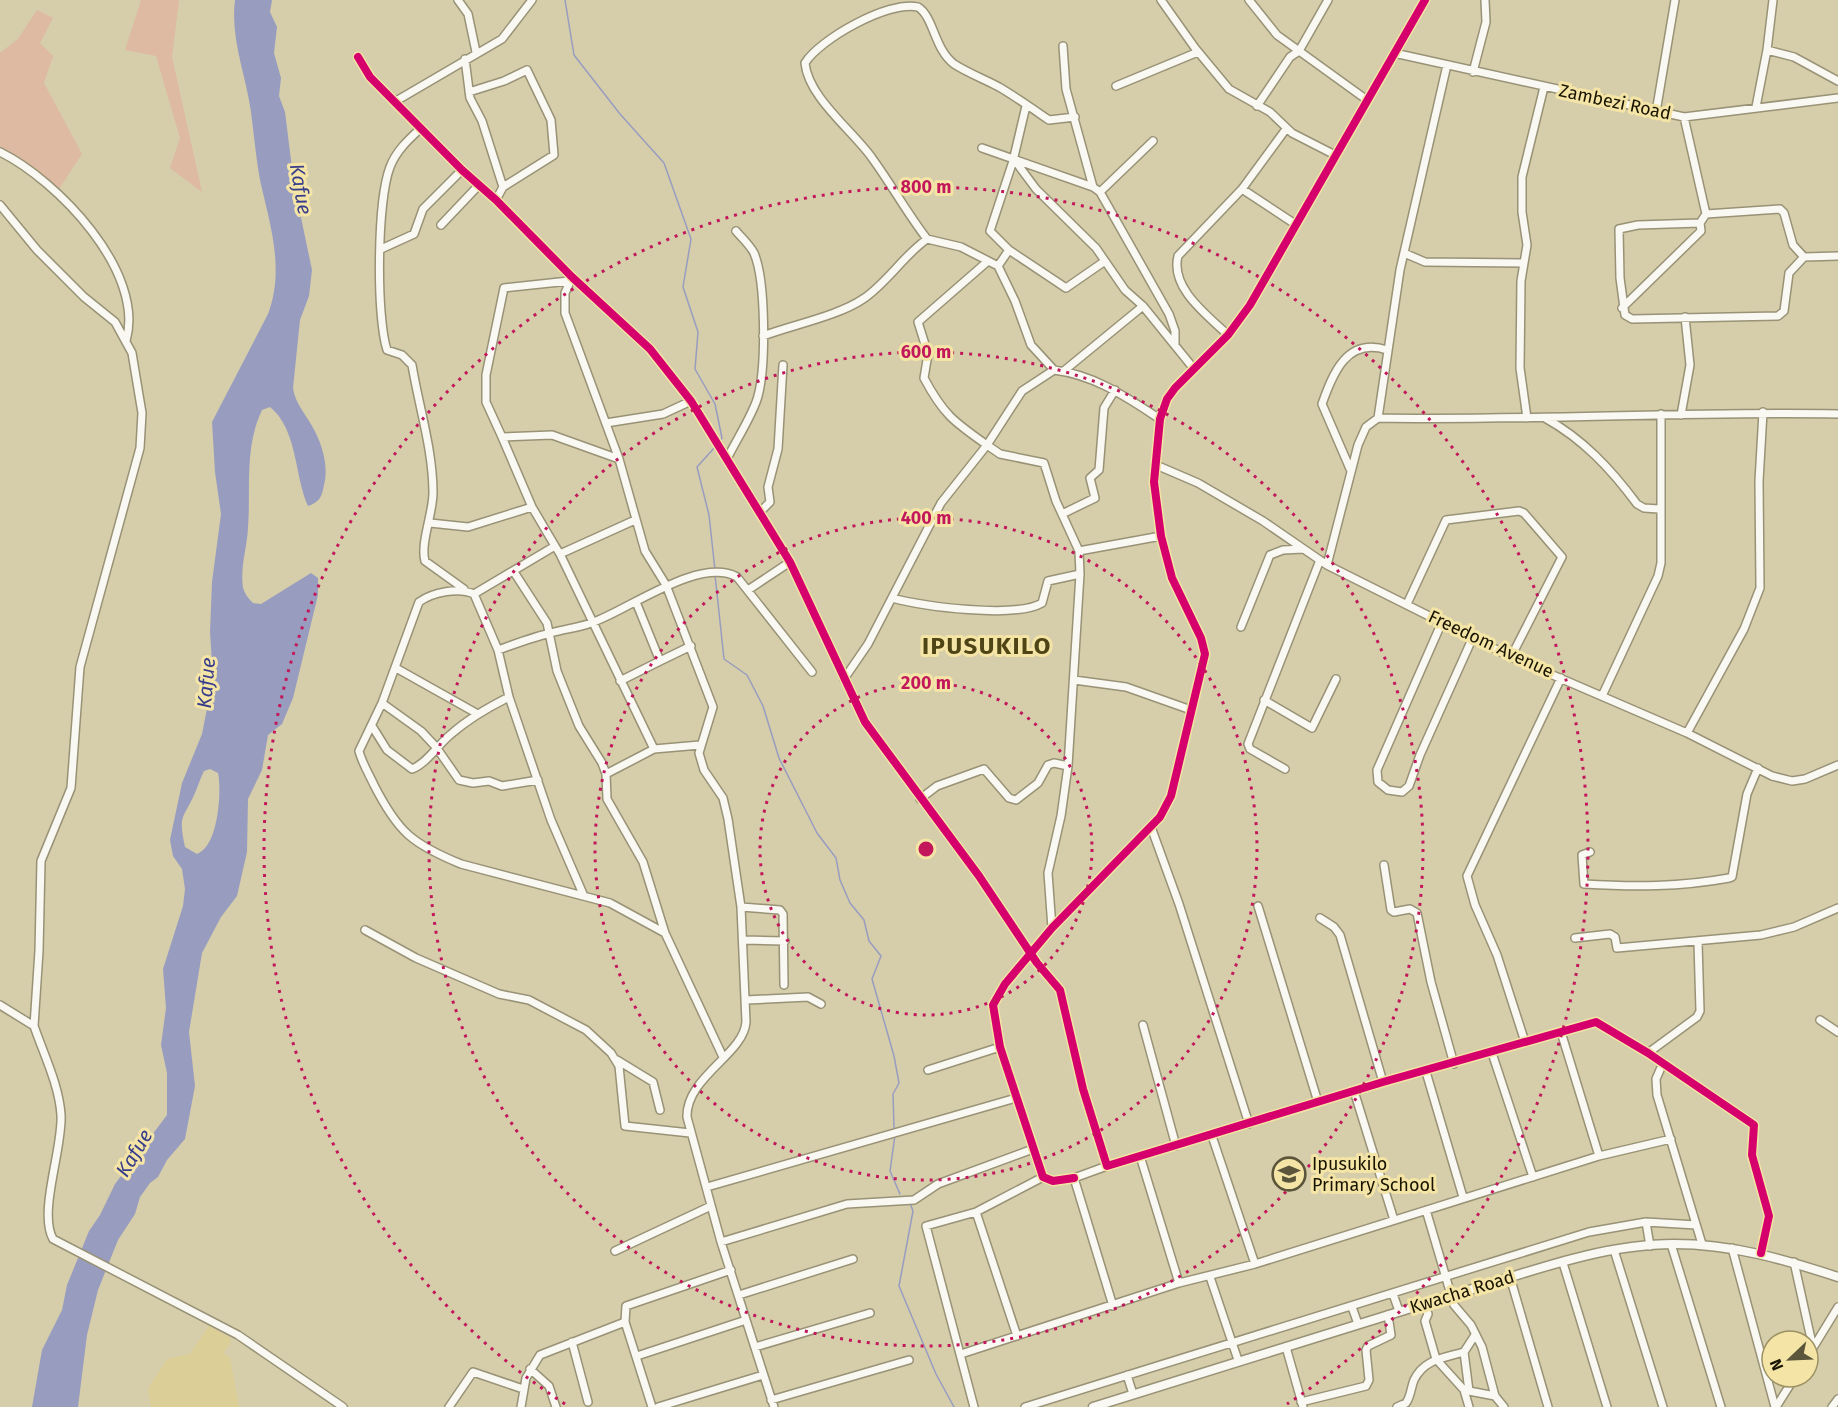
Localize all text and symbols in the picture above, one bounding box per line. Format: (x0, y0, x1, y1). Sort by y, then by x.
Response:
street label: Zambezi Road (1557, 79, 1673, 125)
water label: Kafue (285, 162, 317, 216)
text: 800 m (901, 176, 952, 198)
text: 600 m (901, 341, 951, 363)
text: 400 m (901, 507, 951, 529)
street label: Freedom Avenue (1425, 605, 1557, 683)
district label: IPUSUKILO (922, 632, 1052, 660)
water label: Kafue (192, 656, 220, 710)
text: 200 m (901, 672, 951, 694)
centre of rings (916, 839, 936, 859)
water label: Kafue (111, 1125, 157, 1181)
place label: Ipusukilo Primary School (1312, 1153, 1435, 1196)
school or university icon: Ipusukilo Primary School (1271, 1156, 1307, 1192)
street label: Kwacha Road (1407, 1266, 1517, 1318)
north arrow (1760, 1329, 1820, 1389)
text: N (1766, 1356, 1787, 1373)

